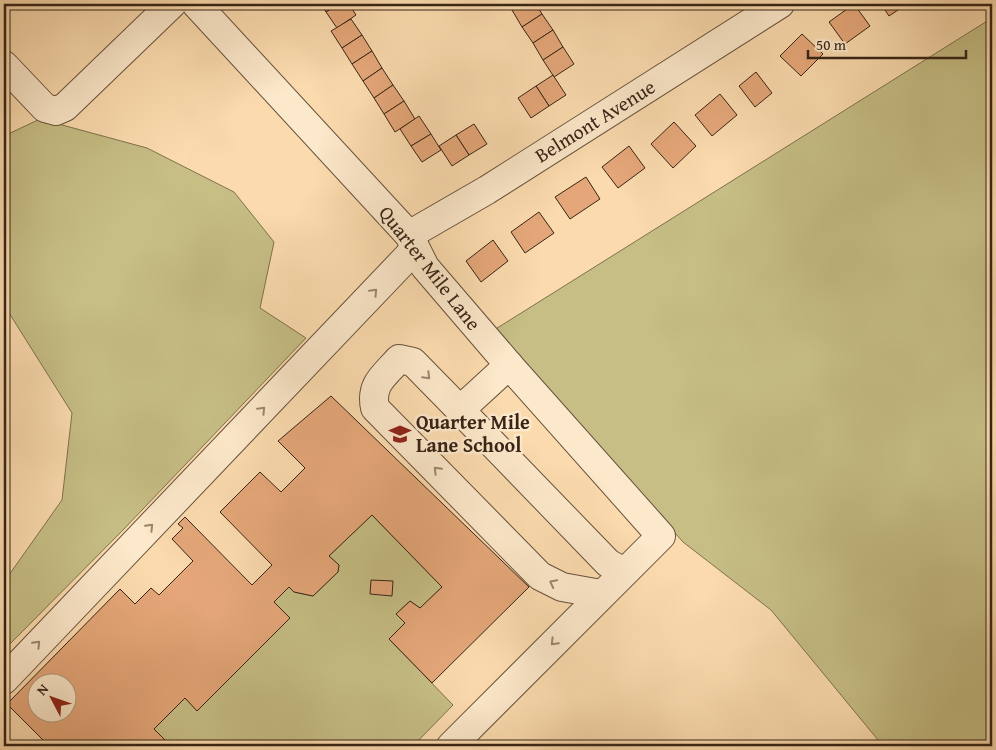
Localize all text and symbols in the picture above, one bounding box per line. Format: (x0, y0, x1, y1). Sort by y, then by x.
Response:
scale bar (808, 28, 966, 60)
text: 50 m (816, 34, 847, 55)
street label: Belmont Avenue (529, 72, 661, 169)
street label: Quarter Mile Lane (372, 199, 488, 336)
one-way arrow (368, 289, 377, 298)
one-way arrow (421, 370, 430, 379)
one-way arrow (257, 406, 266, 415)
place label: Quarter Mile Lane School (416, 407, 530, 459)
school or university icon: Quarter Mile Lane School (387, 421, 413, 447)
one-way arrow (434, 467, 443, 476)
one-way arrow (144, 524, 153, 533)
one-way arrow (550, 579, 559, 589)
one-way arrow (551, 636, 560, 645)
one-way arrow (32, 641, 41, 650)
north arrow (28, 672, 78, 722)
text: N (32, 679, 53, 700)

